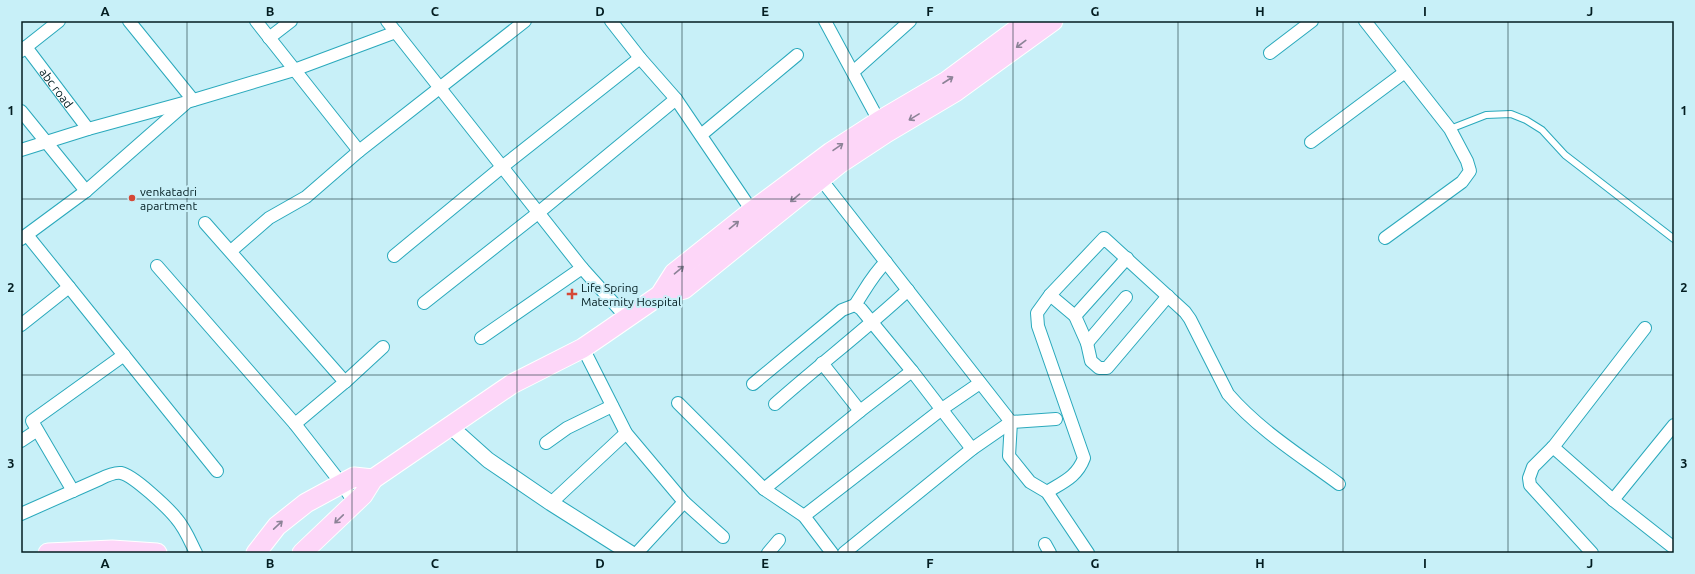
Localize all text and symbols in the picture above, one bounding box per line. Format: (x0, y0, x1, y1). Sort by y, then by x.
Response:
text: A (100, 4, 110, 18)
text: B (266, 4, 275, 18)
text: C (431, 4, 440, 18)
text: D (595, 4, 605, 18)
text: E (761, 4, 769, 18)
text: F (926, 4, 934, 18)
text: G (1091, 4, 1100, 18)
text: H (1255, 4, 1265, 18)
text: I (1423, 4, 1427, 18)
text: J (1587, 4, 1593, 18)
one-way arrow (1016, 39, 1027, 48)
street label: abc road (38, 65, 76, 110)
one-way arrow (943, 75, 954, 84)
text: 1 (7, 103, 15, 117)
text: 1 (1680, 103, 1688, 117)
one-way arrow (908, 113, 920, 121)
one-way arrow (832, 143, 843, 152)
place label: venkatadri apartment (140, 185, 197, 212)
marker: venkatadri apartment (127, 193, 137, 203)
one-way arrow (790, 194, 801, 203)
one-way arrow (728, 221, 739, 230)
one-way arrow (673, 265, 684, 274)
text: 2 (7, 280, 15, 294)
text: 2 (1680, 280, 1688, 294)
place label: Life Spring Maternity Hospital (581, 281, 681, 308)
marker: Life Spring Maternity Hospital (566, 288, 578, 300)
text: 3 (7, 456, 15, 470)
text: 3 (1680, 456, 1688, 470)
one-way arrow (333, 514, 344, 523)
one-way arrow (273, 521, 283, 530)
text: A (100, 556, 110, 570)
text: B (266, 556, 275, 570)
text: C (431, 556, 440, 570)
text: D (595, 556, 605, 570)
text: E (761, 556, 769, 570)
text: F (926, 556, 934, 570)
text: G (1091, 556, 1100, 570)
text: H (1255, 556, 1265, 570)
text: I (1423, 556, 1427, 570)
text: J (1587, 556, 1593, 570)

